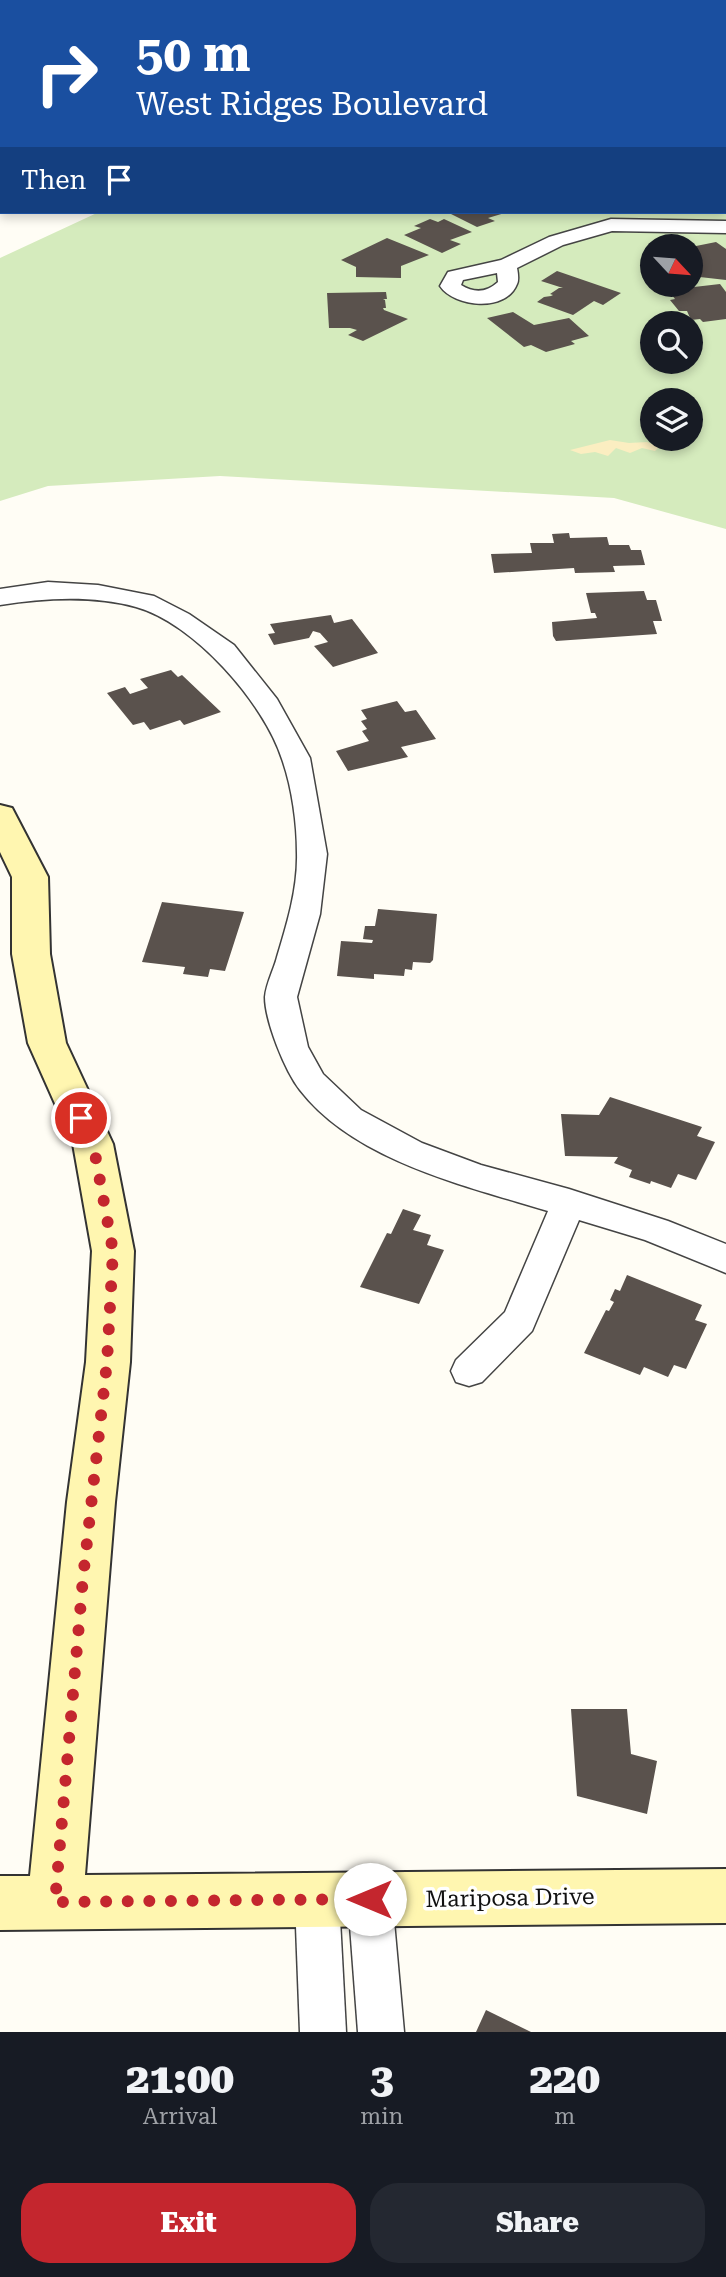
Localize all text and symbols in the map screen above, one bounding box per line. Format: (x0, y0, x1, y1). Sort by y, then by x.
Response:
text: 50 m (136, 26, 251, 83)
icon: right (21, 28, 112, 119)
text: West Ridges Boulevard (136, 85, 488, 123)
icon: arrive (100, 161, 138, 199)
text: Then (21, 165, 86, 195)
north arrow (640, 234, 704, 298)
map controls (640, 234, 703, 451)
button: search (640, 311, 703, 374)
button: layers (640, 388, 703, 451)
pin (51, 1088, 111, 1148)
icon: arrive (62, 1099, 100, 1137)
position arrow (333, 1862, 407, 1936)
street label: Mariposa Drive (425, 1883, 595, 1913)
text: 21:00 (126, 2054, 234, 2103)
text: 3 (370, 2054, 394, 2103)
text: 220 (529, 2054, 600, 2103)
text: Arrival (143, 2103, 217, 2130)
text: min (360, 2103, 403, 2130)
text: m (554, 2103, 575, 2130)
button: Exit (21, 2183, 356, 2263)
button: Share (370, 2183, 705, 2263)

